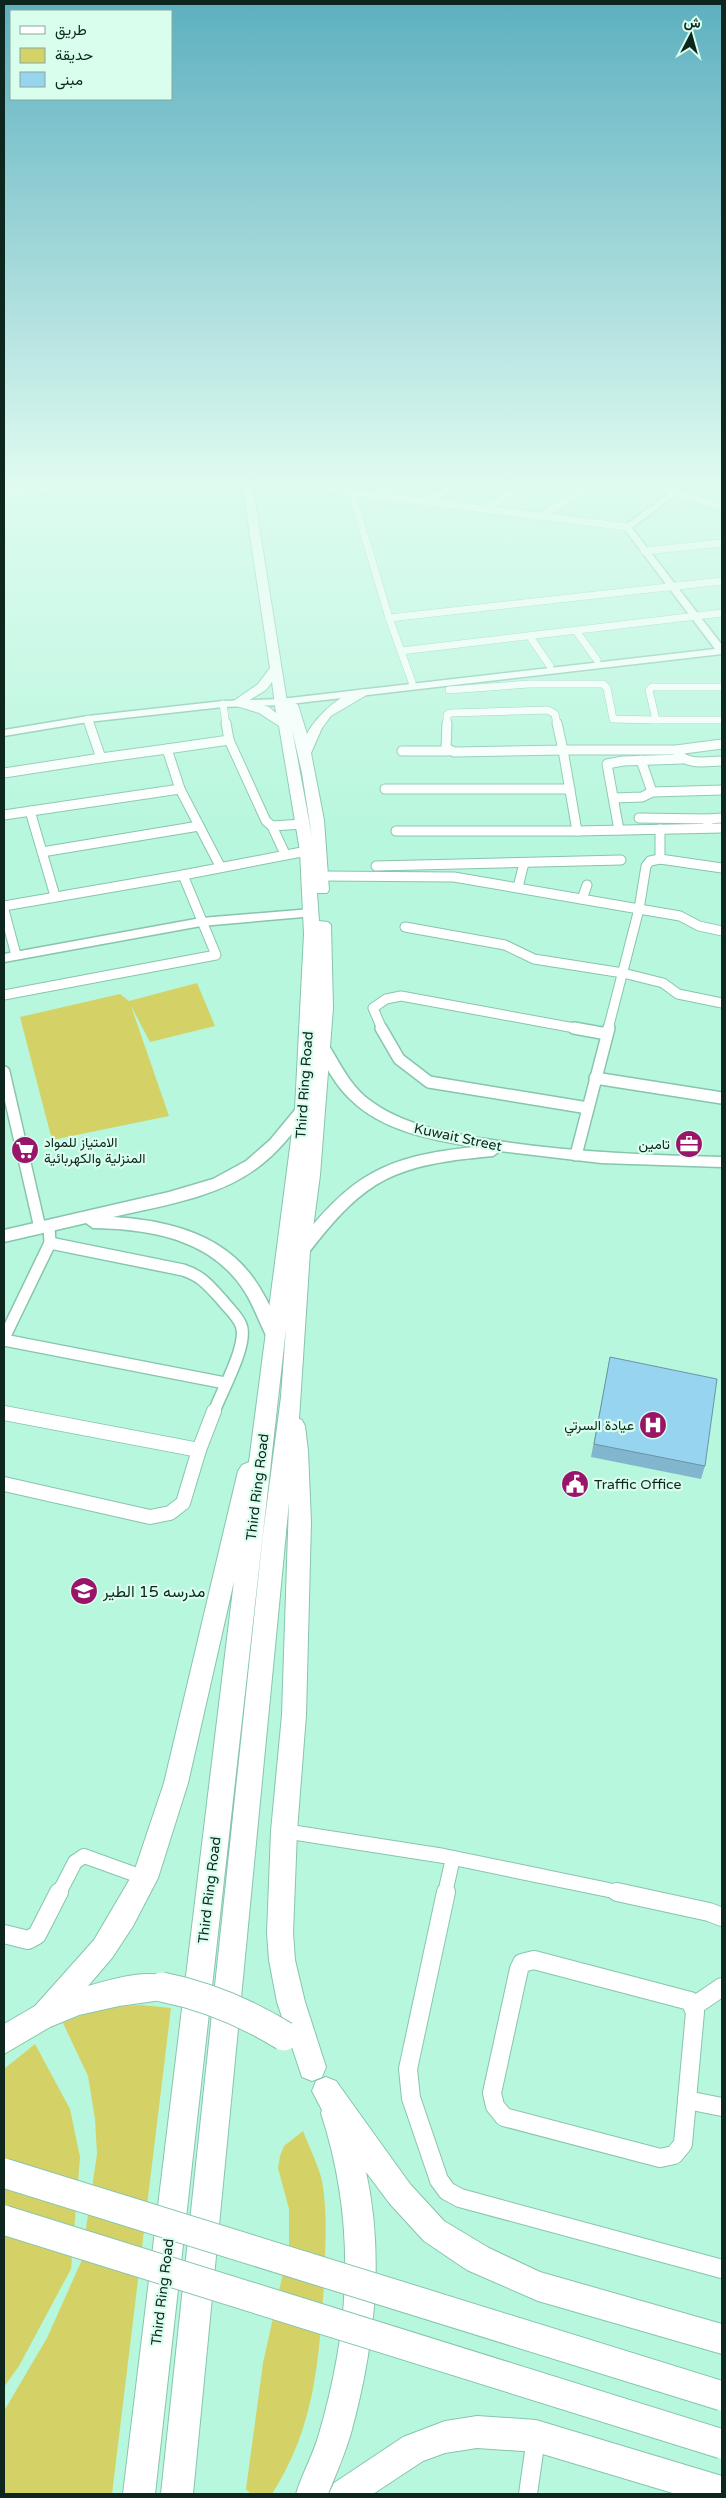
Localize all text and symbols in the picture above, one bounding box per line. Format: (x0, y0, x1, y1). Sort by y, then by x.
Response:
legend (10, 10, 172, 100)
north arrow (666, 10, 716, 60)
text: ش (683, 13, 702, 32)
text: طريق (55, 21, 87, 40)
text: حديقة (55, 46, 93, 64)
text: مبنى (55, 71, 83, 90)
street label: Third Ring Road (292, 1031, 317, 1139)
street label: Kuwait Street (412, 1120, 504, 1155)
office icon: تامين (674, 1129, 704, 1159)
place label: الامتياز للمواد المنزلية والكهربائية (44, 1134, 146, 1167)
supermarket icon: الامتياز للمواد المنزلية والكهربائية (10, 1135, 40, 1165)
place label: تامين (639, 1136, 670, 1153)
hospital icon: عيادة السرتي (638, 1410, 668, 1440)
place label: عيادة السرتي (564, 1417, 634, 1437)
street label: Third Ring Road (242, 1433, 272, 1542)
public building icon: Traffic Office (560, 1469, 590, 1499)
place label: Traffic Office (594, 1476, 681, 1493)
school or university icon: مدرسه 15 الطير (69, 1576, 99, 1606)
place label: مدرسه 15 الطير (102, 1582, 205, 1602)
street label: Third Ring Road (194, 1836, 224, 1945)
street label: Third Ring Road (147, 2238, 177, 2347)

